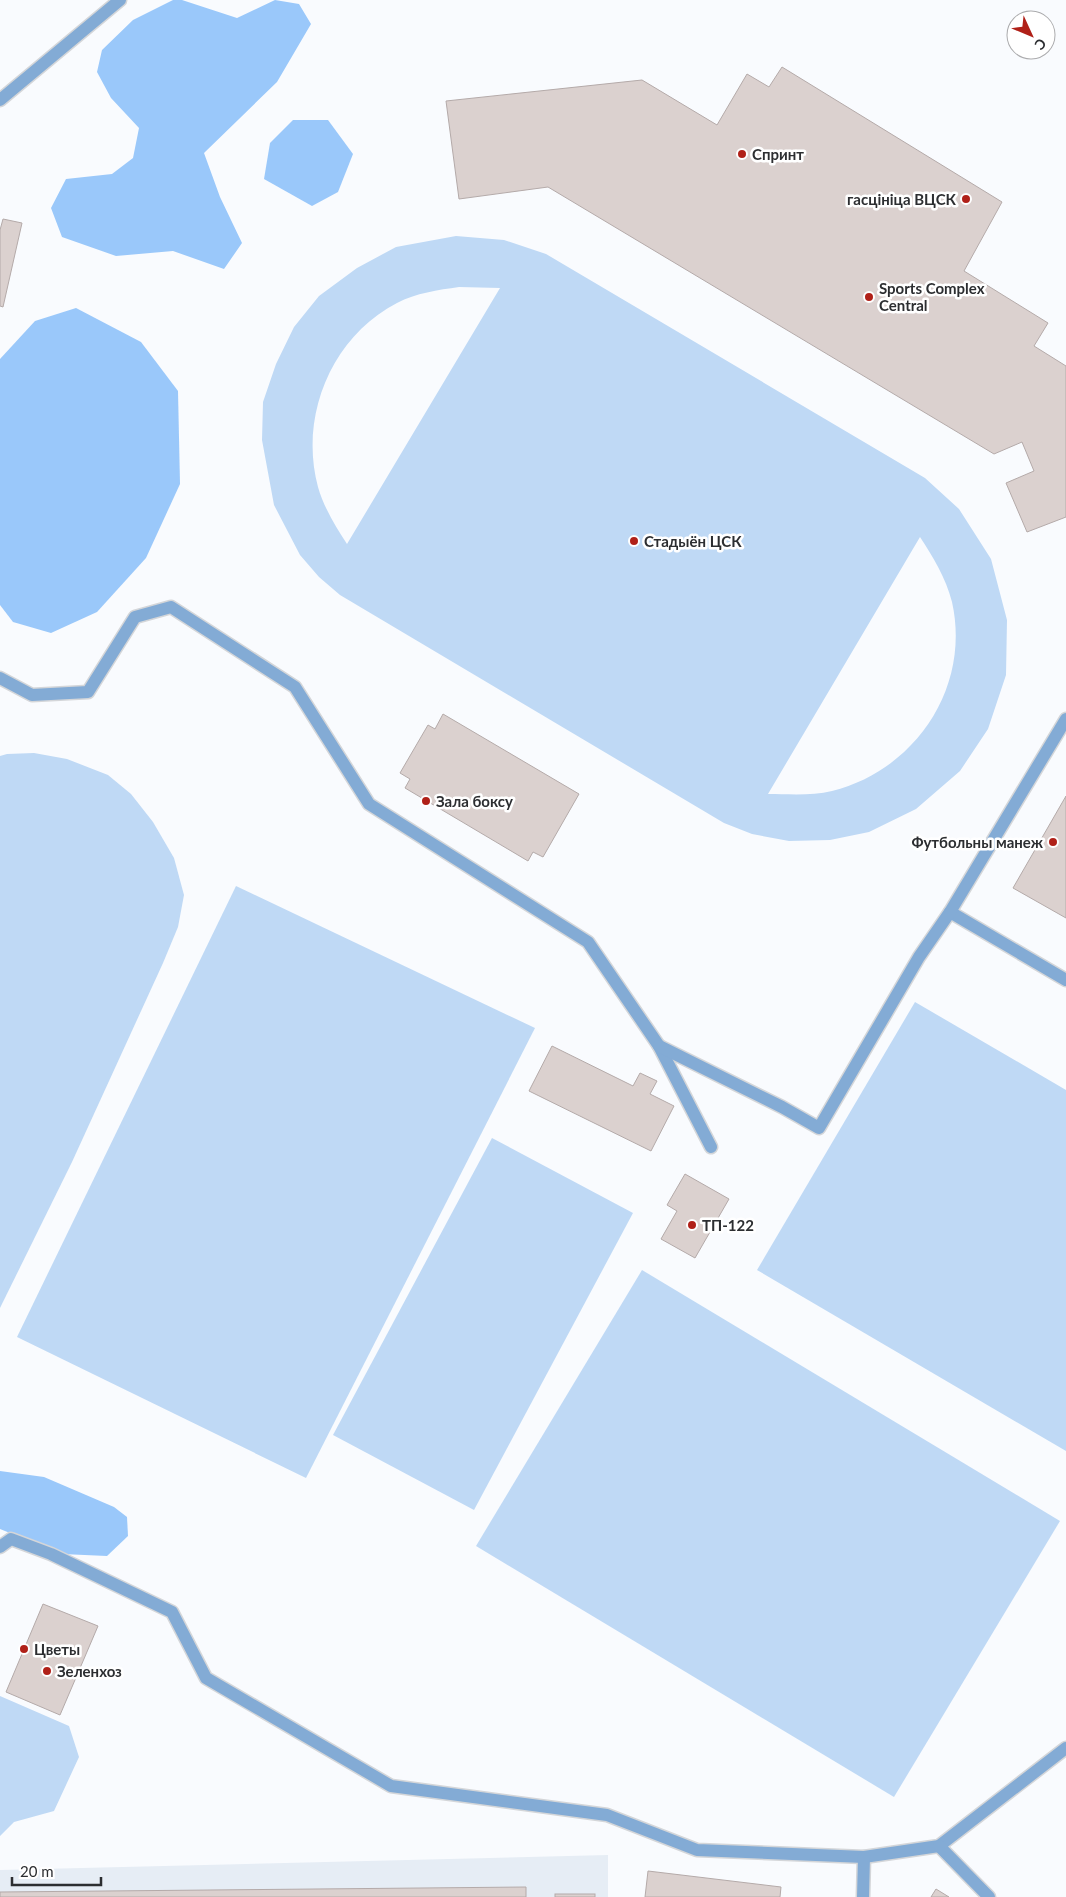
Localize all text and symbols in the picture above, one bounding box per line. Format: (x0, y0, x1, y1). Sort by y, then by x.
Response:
north arrow (1006, 10, 1056, 60)
text: С (1031, 35, 1050, 54)
place label: Спринт (752, 145, 804, 163)
marker: Спринт (736, 148, 748, 160)
place label: гасцініца ВЦСК (847, 190, 957, 208)
marker: гасцініца ВЦСК (960, 193, 972, 205)
place label: Sports Complex Central (879, 279, 985, 314)
marker: Sports Complex Central (863, 291, 875, 303)
place label: Стадыён ЦСК (644, 532, 742, 550)
marker: Стадыён ЦСК (628, 535, 640, 547)
place label: Зала боксу (436, 792, 513, 810)
marker: Зала боксу (420, 795, 432, 807)
place label: Футбольны манеж (911, 833, 1044, 851)
marker: Футбольны манеж (1047, 836, 1059, 848)
place label: ТП-122 (702, 1216, 754, 1234)
marker: ТП-122 (686, 1219, 698, 1231)
place label: Цветы (34, 1640, 80, 1658)
marker: Цветы (18, 1643, 30, 1655)
place label: Зеленхоз (57, 1662, 122, 1680)
marker: Зеленхоз (41, 1665, 53, 1677)
scale bar (12, 1854, 101, 1886)
text: 20 m (20, 1862, 54, 1880)

